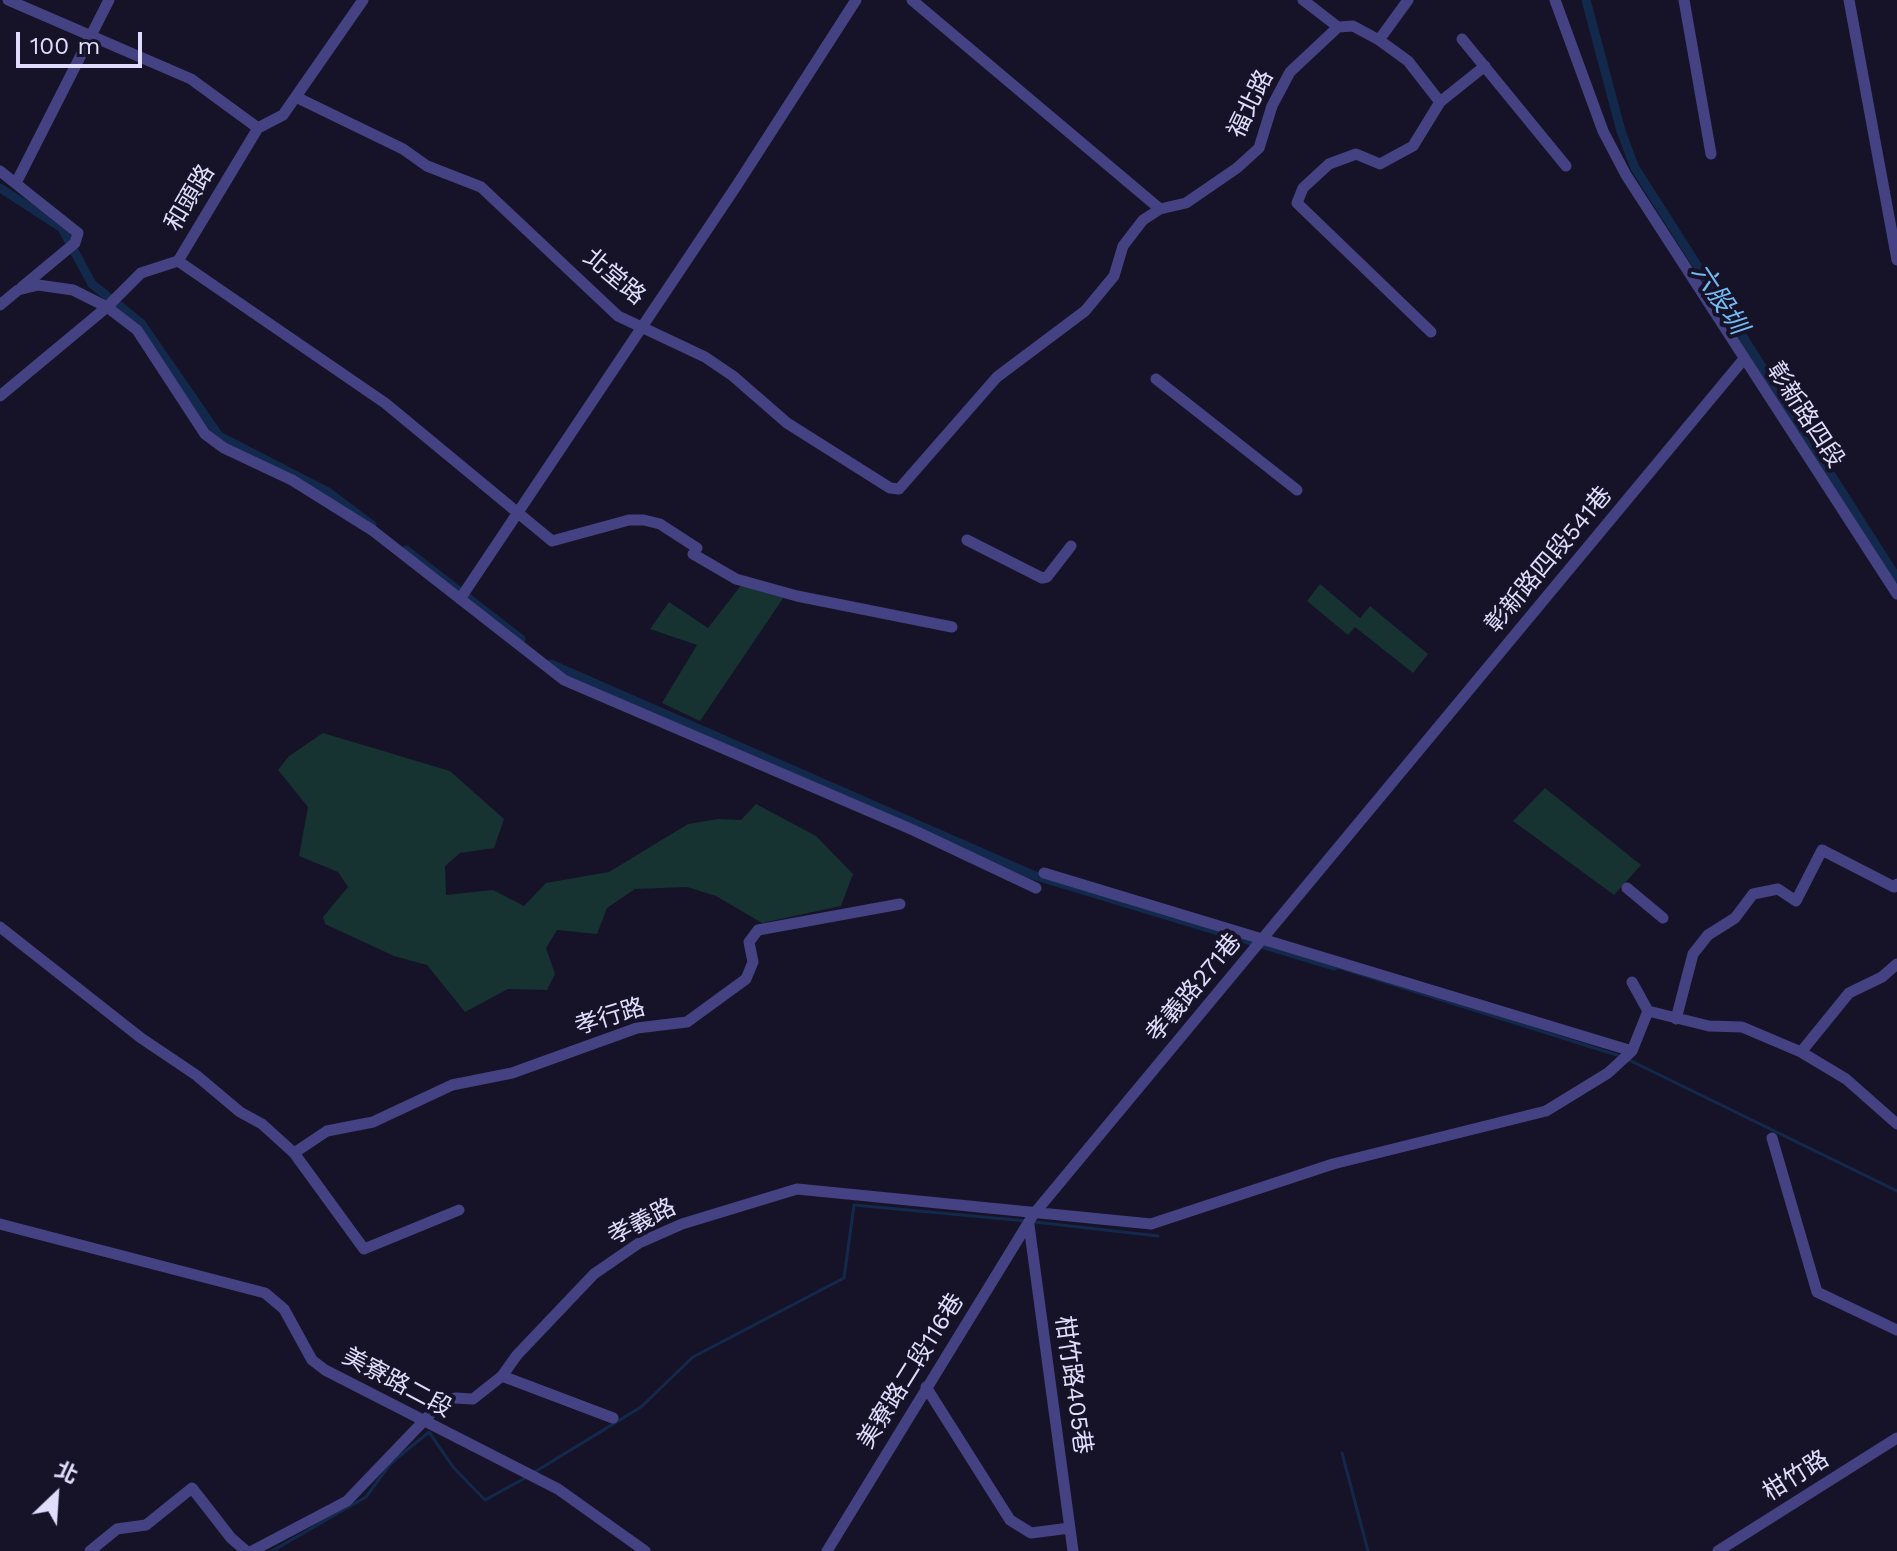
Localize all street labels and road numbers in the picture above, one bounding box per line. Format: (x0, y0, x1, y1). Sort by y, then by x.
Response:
street label: 福北路 (1222, 65, 1280, 143)
street label: 和頭路 (159, 160, 221, 236)
street label: 北堂路 (577, 243, 651, 311)
street label: 彰新路四段 (1760, 357, 1850, 473)
street label: 彰新路四段541巷 (1480, 481, 1618, 639)
street label: 孝義路271巷 (1140, 928, 1248, 1048)
street label: 孝行路 (571, 993, 649, 1041)
street label: 孝義路 (603, 1193, 681, 1251)
street label: 美寮路二段116巷 (852, 1288, 970, 1454)
street label: 柑竹路405巷 (1049, 1314, 1097, 1456)
street label: 美寮路二段 (337, 1342, 457, 1424)
street label: 柑竹路 (1758, 1445, 1834, 1507)

